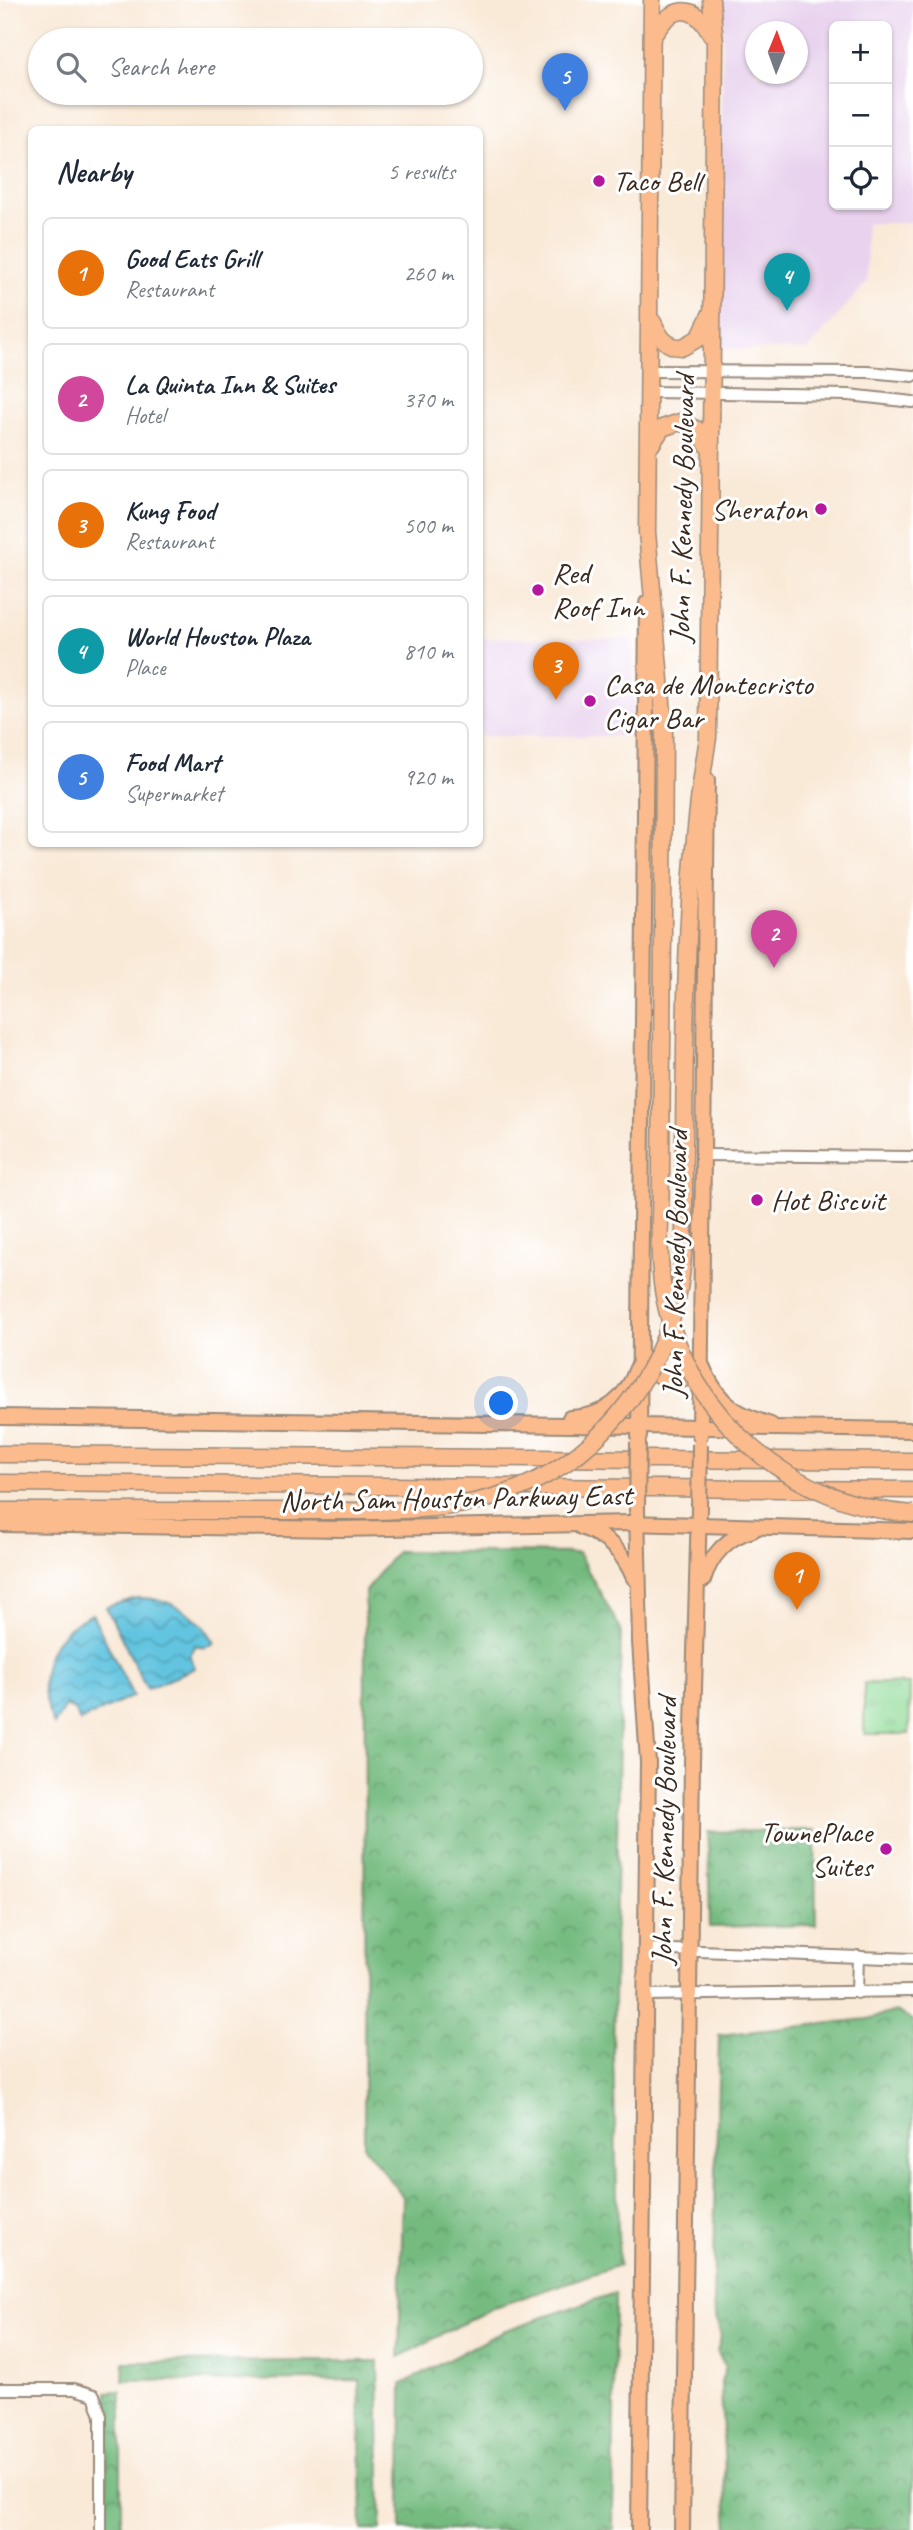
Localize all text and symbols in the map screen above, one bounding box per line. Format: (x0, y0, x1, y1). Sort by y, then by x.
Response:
north arrow (745, 21, 808, 84)
map controls (829, 21, 892, 210)
button: + (829, 21, 892, 84)
search box (28, 28, 483, 105)
icon: search (52, 48, 90, 86)
text: Search here (108, 50, 214, 83)
pin: 5 (542, 53, 588, 111)
button: − (829, 84, 892, 147)
button: locate (829, 147, 892, 210)
text: Nearby (56, 153, 132, 191)
text: 5 results (388, 157, 455, 186)
place label: Taco Bell (613, 162, 706, 200)
marker: Taco Bell (591, 173, 607, 189)
text: Good Eats Grill (125, 242, 259, 275)
pin: 4 (764, 253, 810, 311)
text: 1 (76, 259, 86, 288)
text: 260 m (404, 259, 453, 288)
text: Restaurant (125, 275, 214, 304)
text: La Quinta Inn & Suites (125, 368, 335, 401)
street label: John F. Kennedy Boulevard (661, 371, 703, 645)
text: 2 (76, 385, 86, 414)
text: 370 m (404, 385, 453, 414)
text: Hotel (125, 401, 165, 430)
place label: Sheraton (711, 490, 808, 528)
text: Kung Food (125, 494, 215, 527)
marker: Sheraton (813, 501, 829, 517)
text: 3 (76, 511, 86, 540)
text: 500 m (404, 511, 453, 540)
text: Restaurant (125, 527, 214, 556)
place label: Red Roof Inn (552, 554, 645, 626)
marker: Red Roof Inn (530, 582, 546, 598)
text: World Houston Plaza (125, 620, 310, 653)
text: 4 (76, 637, 86, 666)
text: 810 m (404, 637, 453, 666)
pin: 3 (533, 642, 579, 700)
text: Place (125, 653, 165, 682)
place label: Casa de Montecristo Cigar Bar (604, 665, 814, 737)
marker: Casa de Montecristo Cigar Bar (582, 693, 598, 709)
text: Food Mart (125, 746, 220, 779)
text: 5 (76, 763, 86, 792)
text: 920 m (404, 763, 453, 792)
text: Supermarket (125, 779, 223, 808)
pin: 2 (751, 910, 797, 968)
street label: John F. Kennedy Boulevard (654, 1126, 696, 1400)
place label: Hot Biscuit (771, 1181, 888, 1219)
marker: Hot Biscuit (749, 1192, 765, 1208)
your location (484, 1386, 518, 1420)
street label: North Sam Houston Parkway East (280, 1476, 635, 1520)
pin: 1 (774, 1552, 820, 1610)
street label: John F. Kennedy Boulevard (643, 1693, 685, 1967)
place label: TownePlace Suites (760, 1813, 875, 1885)
marker: TownePlace Suites (878, 1841, 894, 1857)

